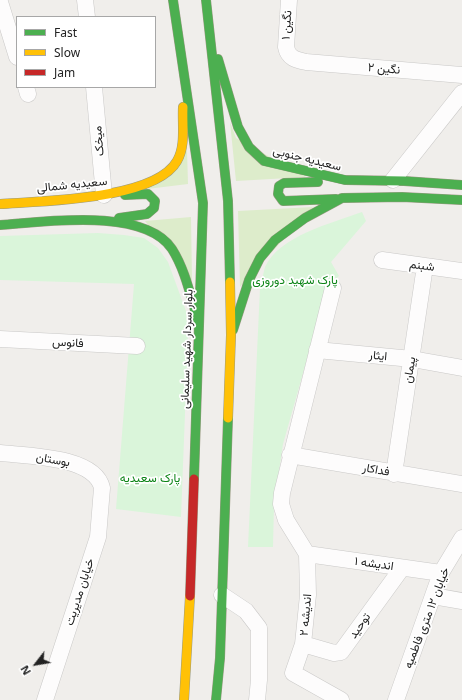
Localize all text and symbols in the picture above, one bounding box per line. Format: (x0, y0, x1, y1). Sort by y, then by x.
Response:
street label: نگین ۱ (279, 10, 295, 40)
legend (16, 16, 156, 88)
text: Fast (54, 24, 77, 41)
text: Slow (54, 44, 80, 61)
street label: نگین ۲ (367, 60, 401, 78)
text: Jam (54, 64, 75, 81)
street label: میخک (91, 125, 107, 157)
street label: سعیدیه جنوبی (271, 144, 343, 174)
street label: سعیدیه شمالی (36, 174, 108, 196)
street label: شبنم (409, 257, 435, 275)
park label: پارک شهید دوروزی (252, 274, 338, 288)
street label: بلوار سردار شهید سلیمانی (178, 289, 196, 409)
street label: فانوس (52, 335, 84, 351)
street label: ایثار (368, 348, 388, 364)
street label: پیمان (401, 356, 419, 384)
street label: بوستان (35, 450, 71, 470)
street label: فداکار (361, 461, 391, 479)
park label: پارک سعیدیه (120, 472, 180, 486)
street label: اندیشه ۱ (354, 554, 394, 574)
street label: خیابان مدیریت (62, 557, 98, 627)
street label: خیابان ۱۲ متری فاطمیه (401, 565, 453, 671)
street label: اندیشه ۲ (297, 593, 315, 637)
street label: توحید (346, 610, 374, 642)
north arrow (16, 644, 56, 684)
text: N (17, 663, 34, 678)

